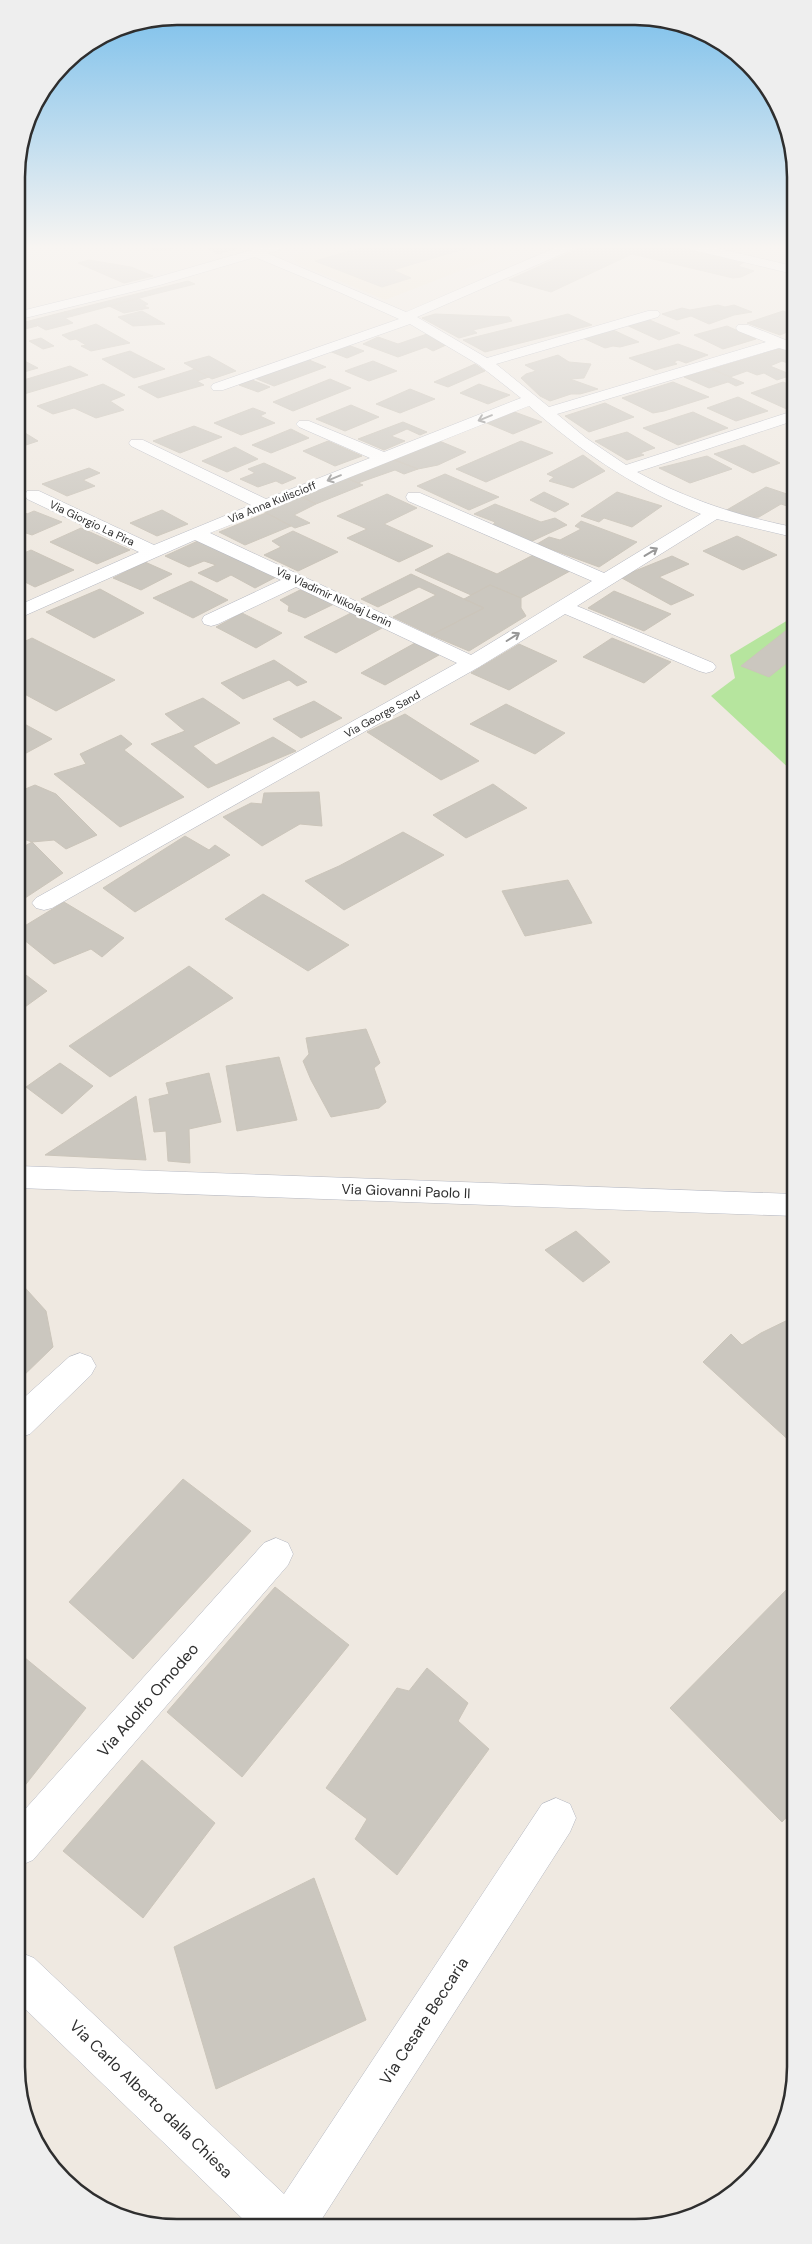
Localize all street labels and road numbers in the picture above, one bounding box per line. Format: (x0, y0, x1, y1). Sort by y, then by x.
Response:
street label: Via Anna Kuliscioff (226, 478, 318, 526)
street label: Via Giorgio La Pira (47, 497, 137, 549)
street label: Via Vladimir Nikolaj Lenin (274, 564, 394, 630)
street label: Via George Sand (342, 687, 422, 741)
street label: Via Giovanni Paolo II (341, 1180, 471, 1202)
street label: Via Adolfo Omodeo (93, 1639, 203, 1761)
street label: Via Cesare Beccaria (375, 1953, 473, 2089)
street label: Via Carlo Alberto dalla Chiesa (65, 2015, 237, 2183)

